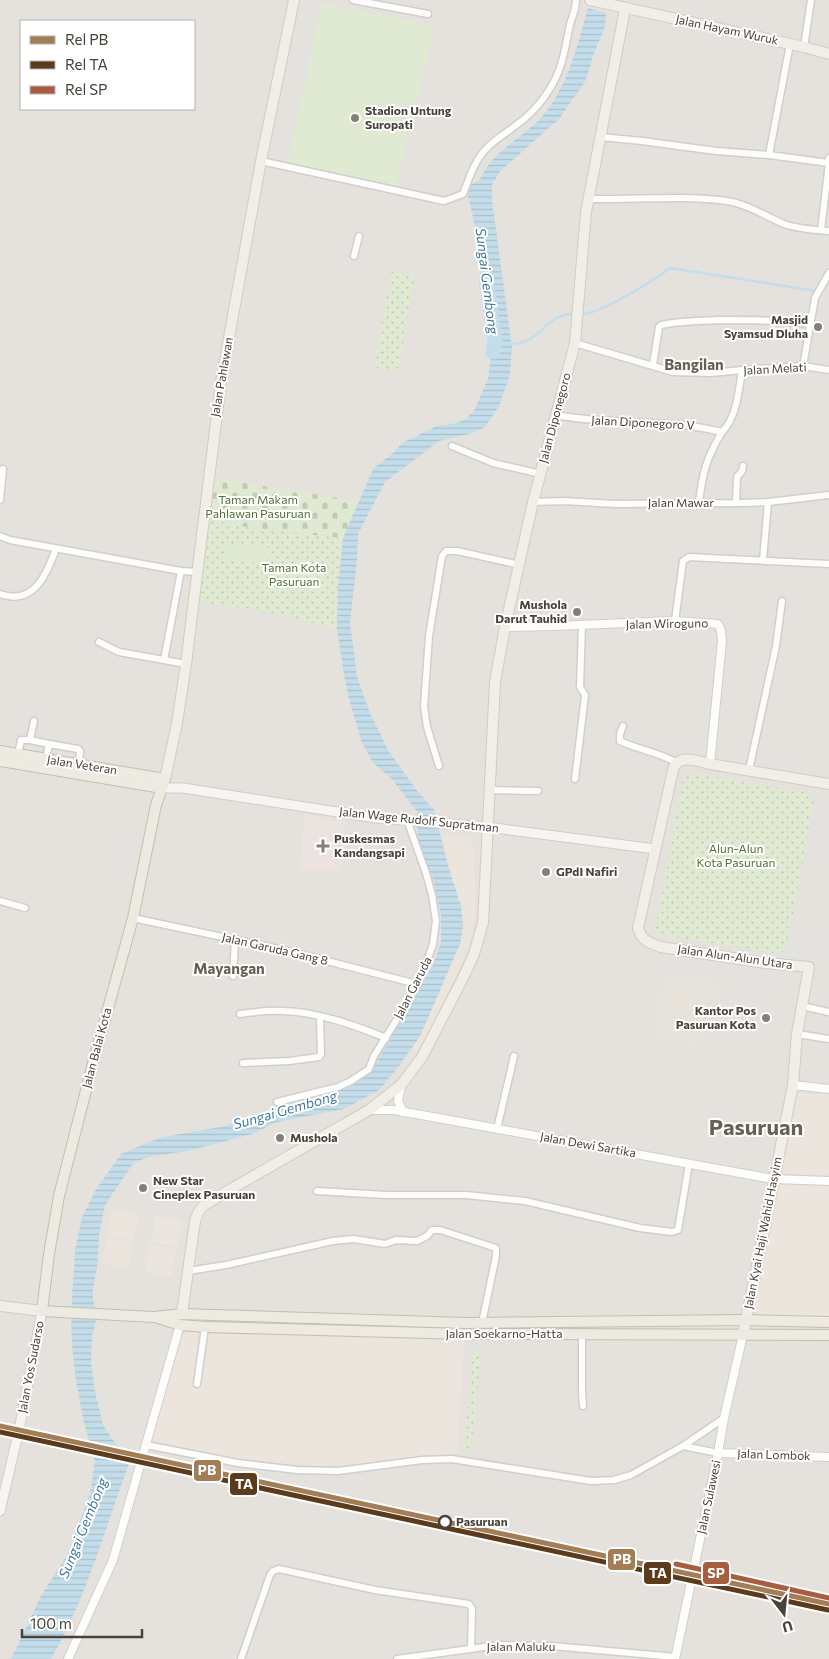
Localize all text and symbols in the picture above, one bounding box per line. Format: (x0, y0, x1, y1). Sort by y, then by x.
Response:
street label: Jalan Hayam Wuruk (674, 11, 780, 48)
legend (20, 20, 195, 110)
text: Rel PB (65, 30, 109, 48)
text: Rel TA (65, 55, 108, 73)
text: Rel SP (65, 80, 107, 98)
place label: Stadion Untung Suropati (365, 103, 452, 131)
marker: Stadion Untung Suropati (349, 112, 361, 124)
water label: Sungai Gembong (473, 227, 503, 337)
place label: Masjid Syamsud Dluha (724, 312, 808, 340)
marker: Masjid Syamsud Dluha (812, 321, 824, 333)
street label: Jalan Pahlawan (207, 336, 236, 418)
district label: Bangilan (664, 355, 724, 373)
street label: Jalan Melati (743, 359, 807, 378)
street label: Jalan Diponegoro (535, 371, 574, 465)
street label: Jalan Diponegoro V (591, 412, 695, 433)
park label: Taman Makam Pahlawan Pasuruan (205, 492, 311, 520)
street label: Jalan Mawar (648, 495, 714, 510)
park label: Taman Kota Pasuruan (262, 560, 326, 588)
place label: Mushola Darut Tauhid (495, 597, 567, 625)
marker: Mushola Darut Tauhid (571, 606, 583, 618)
street label: Jalan Wiroguno (626, 615, 708, 632)
street label: Jalan Veteran (46, 752, 118, 777)
street label: Jalan Wage Rudolf Supratman (339, 804, 500, 835)
place label: Puskesmas Kandangsapi (334, 831, 405, 859)
marker: Puskesmas Kandangsapi (316, 839, 330, 853)
park label: Alun-Alun Kota Pasuruan (697, 841, 775, 869)
place label: GPdI Nafiri (556, 864, 617, 878)
marker: GPdI Nafiri (540, 866, 552, 878)
street label: Jalan Garuda Gang 8 (221, 929, 330, 968)
street label: Jalan Alun-Alun Utara (677, 941, 794, 972)
street label: Jalan Garuda (390, 954, 435, 1021)
district label: Mayangan (193, 959, 265, 977)
place label: Kantor Pos Pasuruan Kota (676, 1003, 756, 1031)
street label: Jalan Balai Kota (79, 1006, 114, 1090)
marker: Kantor Pos Pasuruan Kota (760, 1012, 772, 1024)
water label: Sungai Gembong (231, 1086, 340, 1132)
district label: Pasuruan (709, 1113, 803, 1140)
street label: Jalan Dewi Sartika (539, 1129, 637, 1160)
place label: Mushola (290, 1130, 338, 1144)
marker: Mushola (274, 1132, 286, 1144)
street label: Jalan Kyai Haji Wahid Hasyim (740, 1155, 785, 1310)
place label: New Star Cineplex Pasuruan (153, 1173, 255, 1201)
marker: New Star Cineplex Pasuruan (137, 1182, 149, 1194)
street label: Jalan Yos Sudarso (14, 1319, 47, 1414)
street label: Jalan Soekarno-Hatta (446, 1326, 562, 1341)
street label: Jalan Lombok (737, 1446, 812, 1463)
street label: Jalan Sulawesi (693, 1458, 724, 1535)
line badge: PB (193, 1459, 222, 1482)
text: PB (198, 1461, 216, 1478)
line badge: TA (229, 1472, 258, 1496)
water label: Sungai Gembong (55, 1474, 111, 1581)
text: TA (235, 1475, 253, 1492)
place label: Pasuruan (456, 1514, 508, 1528)
marker: Pasuruan (438, 1515, 452, 1529)
line badge: PB (607, 1548, 636, 1571)
text: PB (613, 1550, 631, 1567)
line badge: TA (643, 1561, 672, 1585)
line badge: SP (702, 1561, 730, 1585)
text: TA (649, 1564, 667, 1581)
text: SP (707, 1564, 725, 1581)
north arrow (759, 1589, 809, 1639)
scale bar (22, 1606, 142, 1638)
text: 100 m (30, 1614, 72, 1632)
text: U (780, 1617, 795, 1637)
street label: Jalan Maluku (487, 1639, 555, 1654)

